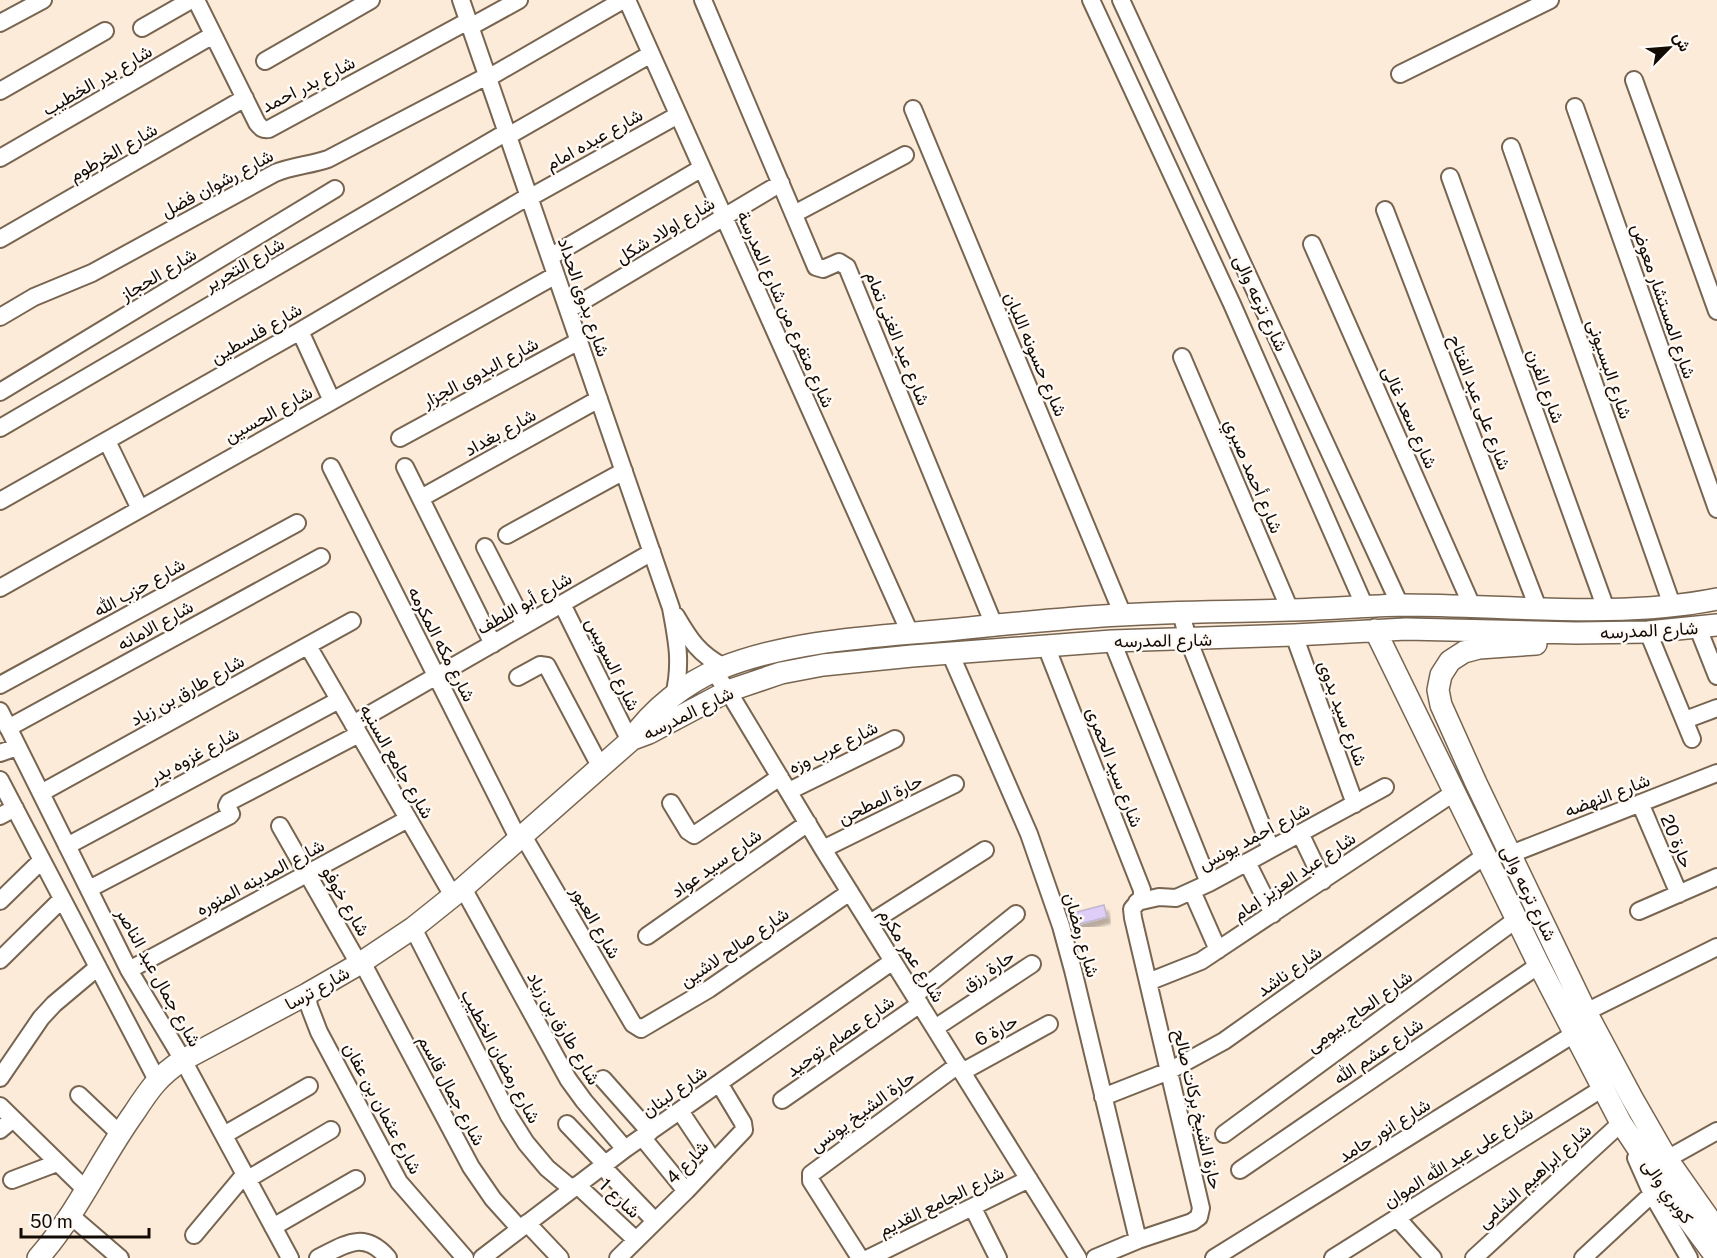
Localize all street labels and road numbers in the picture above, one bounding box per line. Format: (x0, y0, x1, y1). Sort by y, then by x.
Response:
street label: شارع بدر الخطيب (38, 40, 157, 122)
street label: شارع بدر احمد (258, 51, 359, 118)
street label: شارع عبده امام (542, 104, 647, 176)
street label: شارع الخرطوم (65, 118, 162, 187)
street label: شارع رشوان فضل (157, 145, 278, 223)
street label: شارع اولاد شكل (612, 192, 719, 269)
street label: شارع متفرع من شارع المدرسة (731, 207, 839, 411)
street label: شارع المستشار معوض (1626, 221, 1700, 382)
street label: شارع التحرير (199, 233, 289, 298)
street label: شارع بدوى الحداد (552, 235, 614, 360)
street label: شارع الحجاز (115, 243, 201, 307)
street label: شارع ترعه والى (1228, 252, 1292, 355)
street label: شارع عبد الغنى تمام (860, 268, 935, 409)
street label: شارع حسونه اللبان (999, 289, 1072, 420)
street label: شارع فلسطين (207, 298, 306, 369)
street label: شارع البسيونى (1581, 317, 1637, 422)
street label: شارع على عبد الفتاح (1443, 331, 1515, 473)
street label: شارع البدوى الجزار (417, 333, 543, 414)
street label: شارع الفرن (1521, 346, 1569, 427)
street label: شارع سعد غالى (1376, 362, 1442, 472)
street label: شارع الحسين (220, 381, 317, 449)
street label: شارع بغداد (461, 404, 540, 462)
street label: شارع أحمد صبري (1216, 416, 1288, 538)
street label: شارع حزب الله (90, 553, 189, 622)
street label: شارع أبو اللطف (473, 567, 576, 640)
street label: شارع مكه المكرمه (402, 583, 480, 706)
street label: شارع الامانه (113, 596, 198, 656)
street label: شارع السويس (580, 614, 645, 715)
street label: شارع المدرسه (1599, 617, 1699, 645)
street label: شارع المدرسه (1114, 629, 1212, 653)
street label: شارع طارق بن زياد (126, 650, 249, 732)
street label: شارع سيد بدوى (1312, 657, 1372, 769)
street label: شارع المدرسه (639, 682, 738, 746)
street label: شارع جامع السنيه (354, 700, 438, 823)
street label: شارع سيد الحمرى (1081, 704, 1148, 831)
street label: شارع عرب وزه (785, 716, 882, 779)
street label: شارع غزوه بدر (145, 723, 243, 790)
street label: شارع النهضه (1561, 769, 1653, 823)
street label: حارة المطحن (834, 770, 926, 829)
street label: شارع احمد يونس (1195, 798, 1314, 876)
street label: حارة 20 (1655, 811, 1698, 871)
street label: شارع سيد عواد (667, 824, 766, 903)
street label: شارع عبد العزيز امام (1229, 827, 1360, 926)
street label: شارع المدينه المنوره (192, 834, 329, 921)
street label: شارع ترعه والى (1495, 842, 1561, 945)
street label: شارع خوفو (316, 862, 374, 941)
street label: شارع العبور (565, 881, 625, 963)
street label: شارع رمضان (1058, 890, 1104, 980)
street label: شارع جمال عبد الناصر (110, 903, 206, 1051)
street label: شارع صالح لاشين (676, 903, 794, 993)
street label: شارع عمر مكرم (873, 904, 949, 1007)
street label: شارع ناشد (1253, 941, 1327, 1003)
street label: حارة رزق (958, 945, 1019, 996)
street label: شارع ترسا (281, 962, 354, 1016)
street label: شارع الحاج بيومى (1302, 966, 1417, 1058)
street label: شارع طارق بن زياد (521, 968, 605, 1089)
street label: شارع رمضان الخطيب (455, 985, 545, 1128)
street label: شارع عصام توحيد (782, 991, 899, 1083)
street label: حارة 6 (971, 1010, 1021, 1051)
street label: شارع عشم الله (1329, 1013, 1428, 1090)
street label: حارة الشيخ بركات صالح (1167, 1027, 1227, 1192)
street label: شارع جمال قاسم (412, 1031, 490, 1150)
street label: شارع عثمان بن عفان (338, 1039, 427, 1178)
street label: شارع لبنان (637, 1061, 712, 1123)
street label: حارة الشيخ يونس (805, 1066, 920, 1158)
street label: شارع انور حامد (1334, 1093, 1435, 1168)
street label: شارع على عبد الله الموان (1379, 1102, 1538, 1213)
street label: شارع ابراهيم الشامى (1473, 1119, 1596, 1234)
street label: شارع 4 (661, 1136, 714, 1189)
street label: كوبري والى (1634, 1155, 1698, 1230)
street label: شارع الجامع القديم (875, 1162, 1008, 1242)
street label: شارع 1 (594, 1174, 645, 1223)

